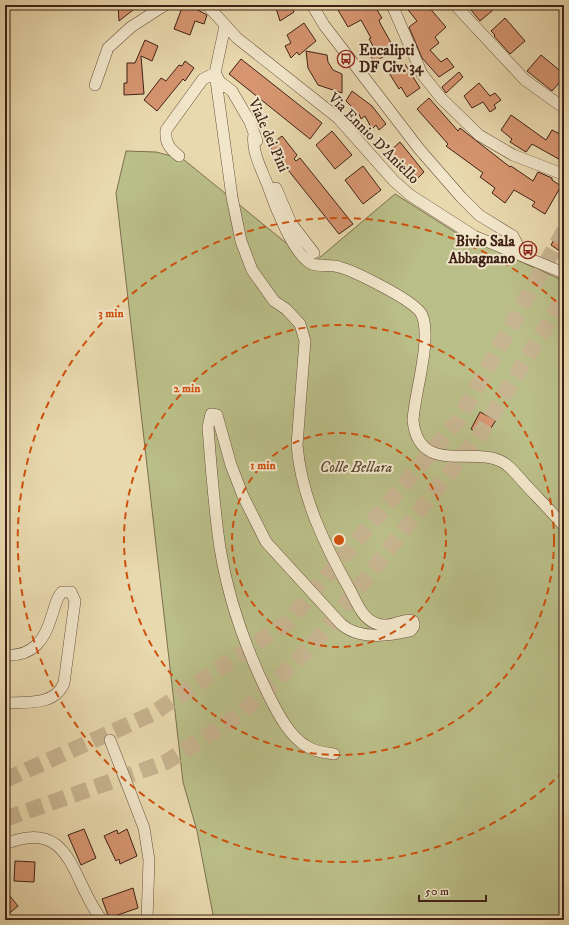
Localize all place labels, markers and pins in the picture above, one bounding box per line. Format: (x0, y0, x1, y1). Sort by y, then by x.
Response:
place label: Eucalipti DF Civ. 34 (359, 41, 425, 77)
bus stop icon: Eucalipti DF Civ. 34 (336, 49, 356, 69)
place label: Bivio Sala Abbagnano (447, 232, 516, 268)
bus stop icon: Bivio Sala Abbagnano (518, 240, 538, 260)
centre of rings (332, 533, 346, 547)

